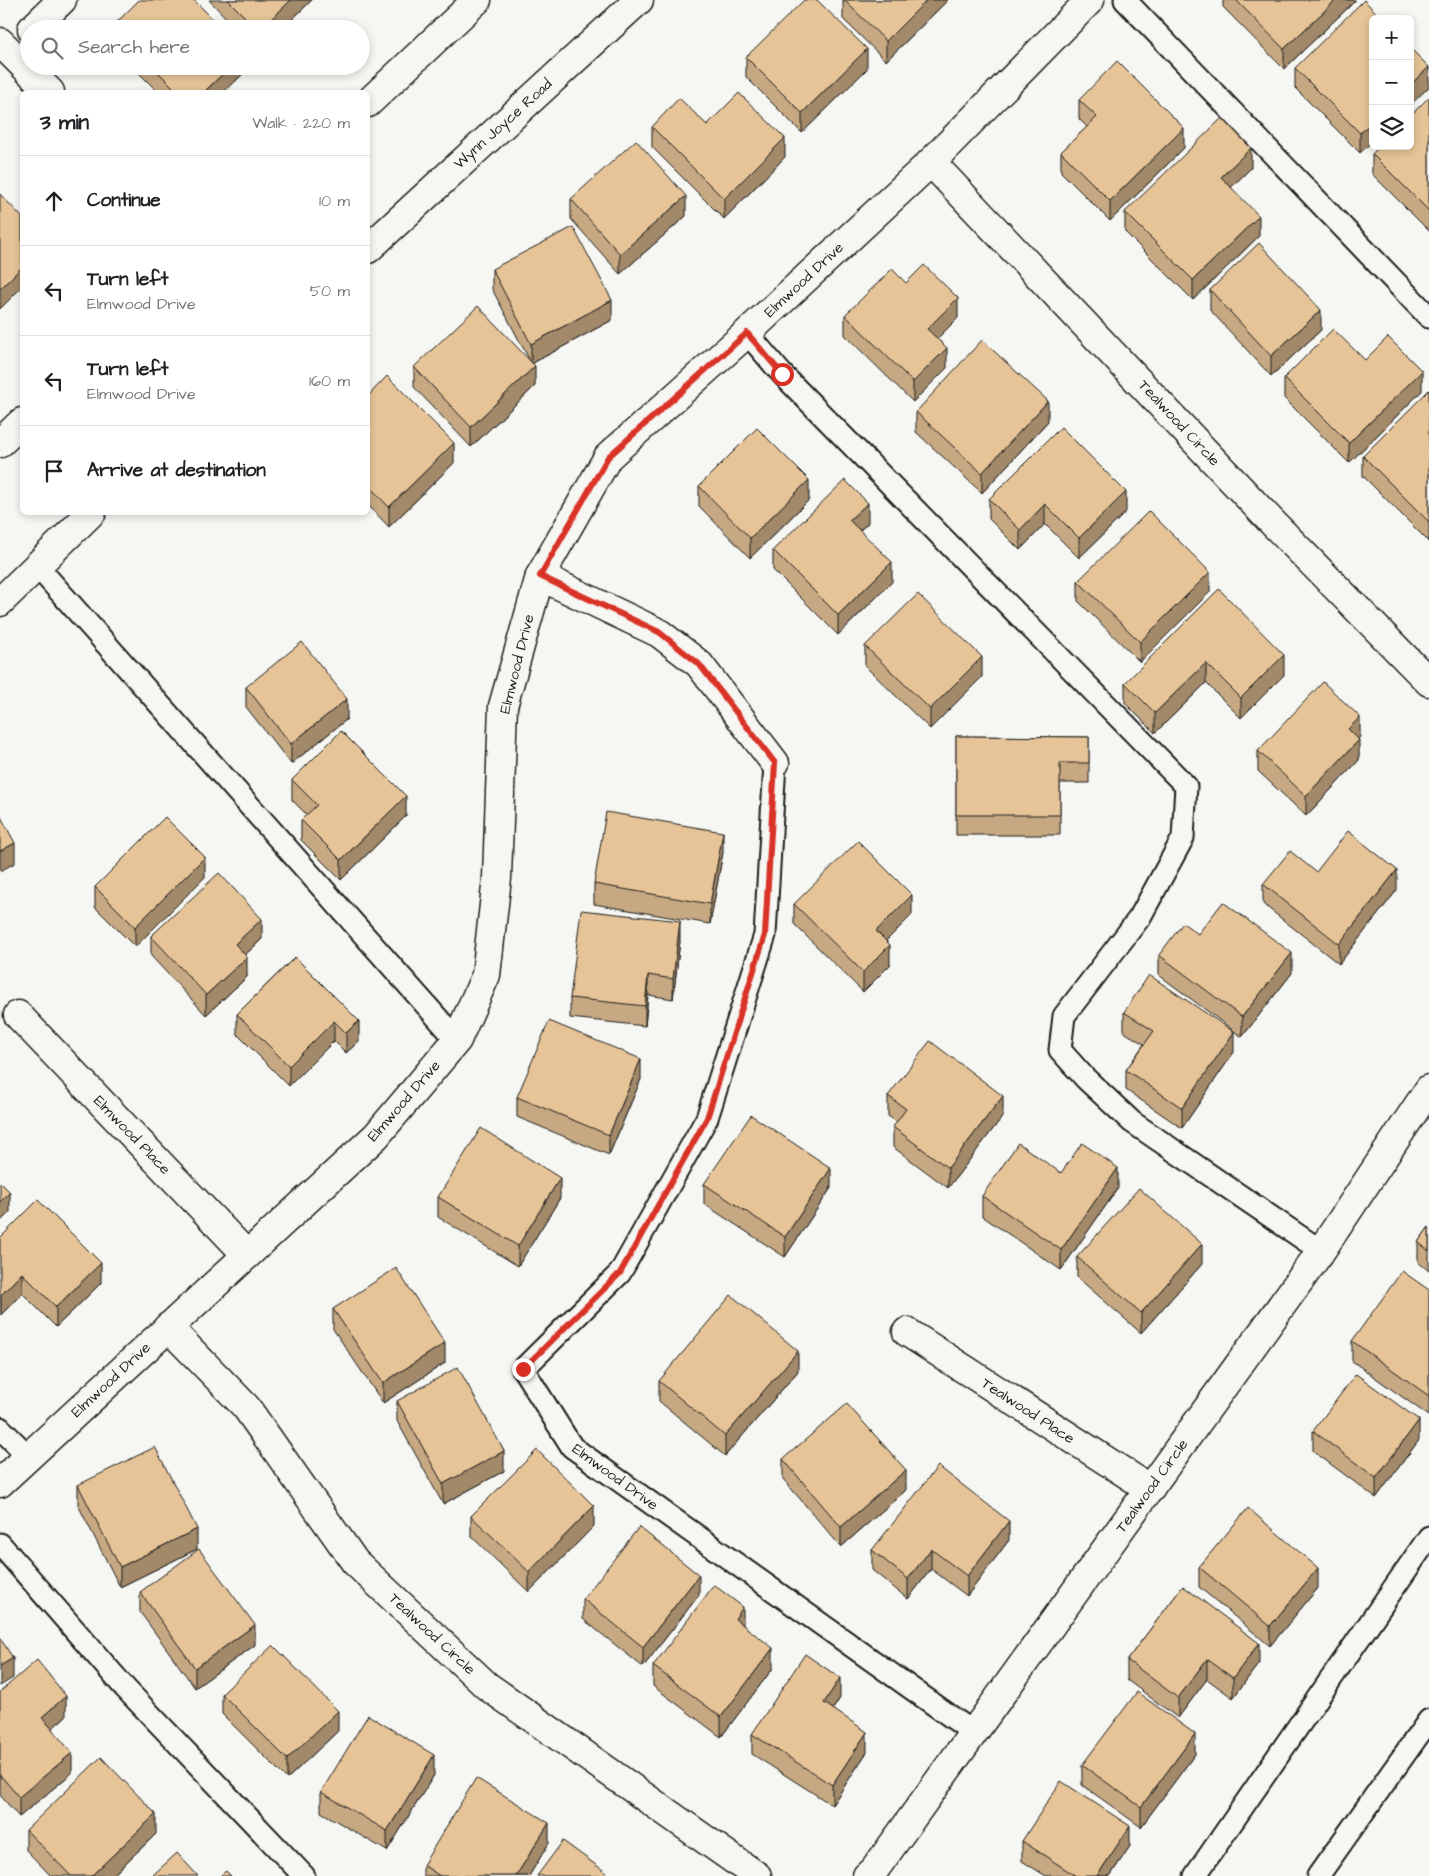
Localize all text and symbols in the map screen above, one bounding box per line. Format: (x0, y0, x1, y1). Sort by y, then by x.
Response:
map controls (1369, 15, 1414, 150)
button: + (1369, 15, 1414, 60)
search box (20, 20, 370, 75)
icon: search (38, 34, 66, 62)
text: Search here (78, 34, 190, 61)
button: − (1369, 60, 1414, 105)
street label: Wynn Joyce Road (449, 74, 558, 175)
button: layers (1369, 105, 1414, 150)
text: 3 min (40, 108, 89, 137)
text: Walk · 220 m (252, 112, 350, 134)
icon: ahead (40, 187, 68, 215)
text: Continue (87, 187, 161, 214)
text: 10 m (319, 190, 350, 212)
street label: Elmwood Drive (760, 238, 848, 322)
text: Turn left (87, 266, 168, 293)
icon: left (40, 277, 68, 305)
text: 50 m (310, 280, 350, 302)
text: Elmwood Drive (87, 293, 196, 315)
text: Turn left (87, 356, 168, 383)
route start (771, 363, 794, 386)
icon: left (40, 367, 68, 395)
text: 160 m (309, 370, 350, 392)
street label: Tealwood Circle (1133, 375, 1225, 471)
text: Elmwood Drive (87, 383, 196, 405)
icon: arrive (40, 457, 68, 485)
text: Arrive at destination (87, 457, 266, 484)
street label: Elmwood Drive (495, 612, 539, 716)
street label: Elmwood Drive (363, 1056, 445, 1146)
street label: Elmwood Place (89, 1091, 175, 1179)
street label: Elmwood Drive (67, 1338, 155, 1422)
route end (512, 1358, 535, 1381)
street label: Tealwood Place (977, 1373, 1079, 1449)
street label: Tealwood Circle (1111, 1435, 1193, 1537)
street label: Elmwood Drive (568, 1439, 662, 1515)
street label: Tealwood Circle (384, 1588, 480, 1680)

